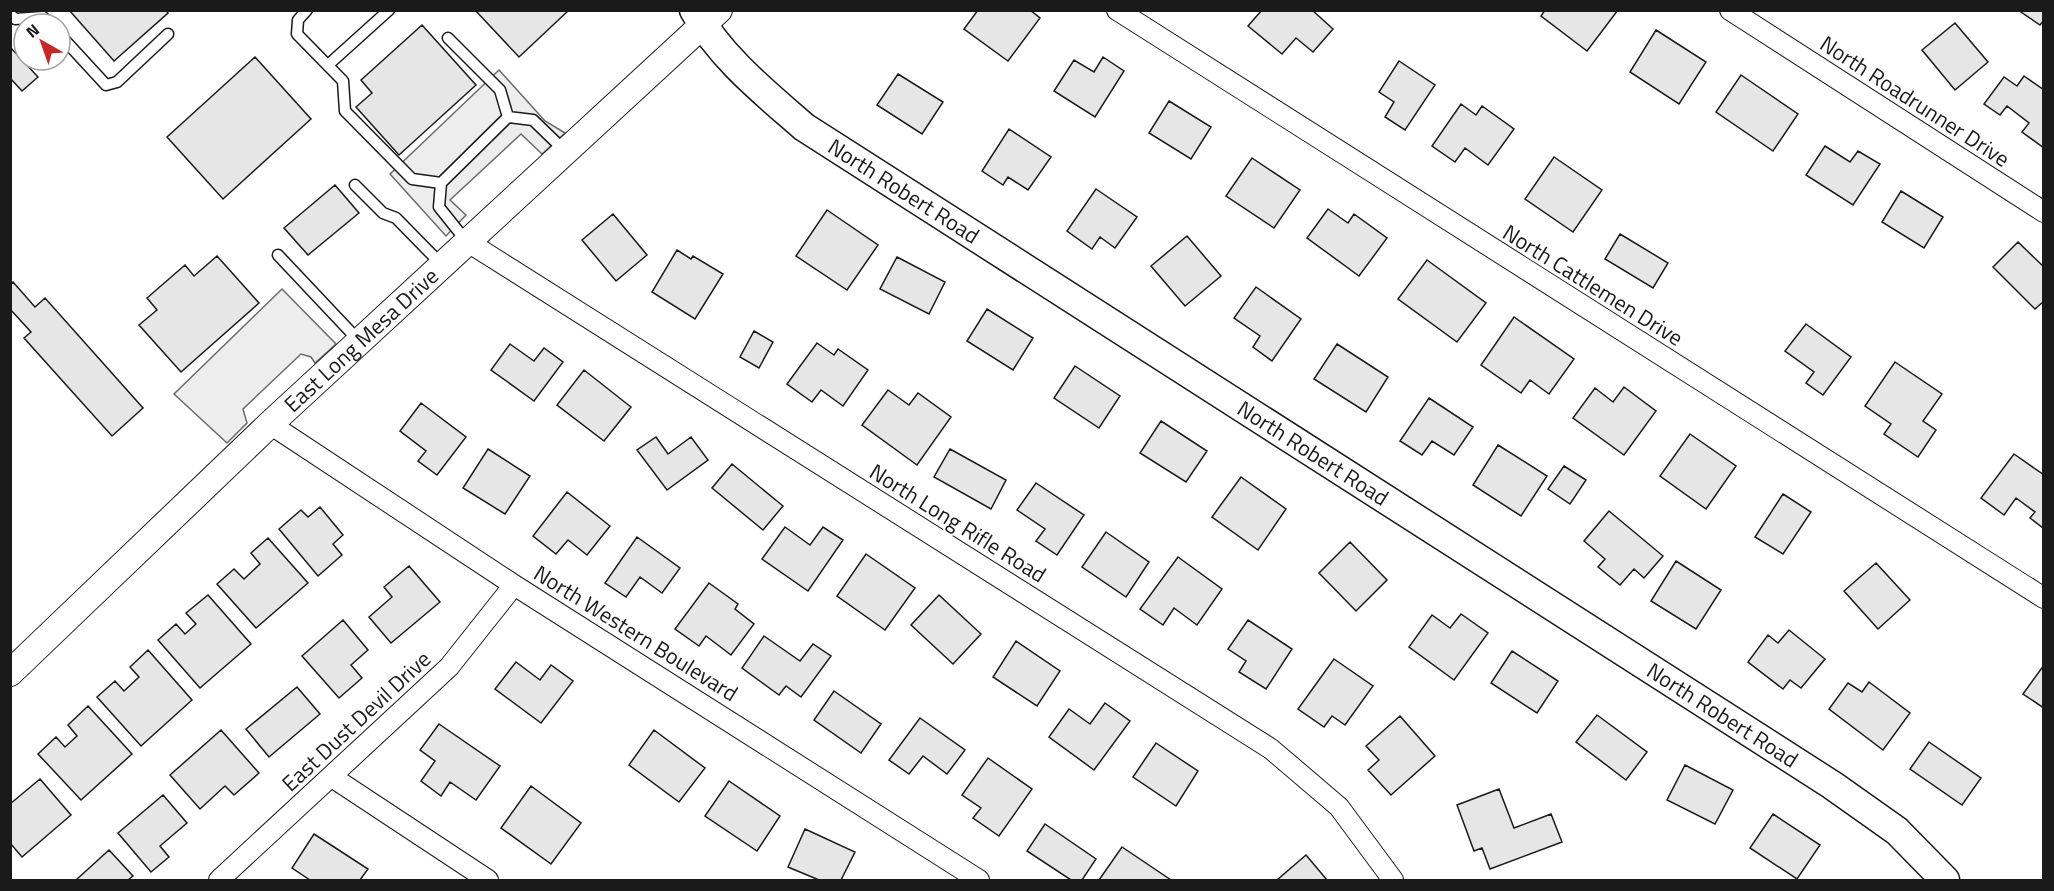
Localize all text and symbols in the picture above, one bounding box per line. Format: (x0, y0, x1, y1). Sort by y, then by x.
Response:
north arrow (12, 12, 72, 72)
text: N (20, 18, 44, 43)
street label: North Roadrunner Drive (1813, 27, 2017, 175)
street label: North Robert Road (821, 130, 986, 252)
street label: North Cattlemen Drive (1496, 216, 1690, 354)
street label: East Long Mesa Drive (276, 260, 446, 420)
street label: North Robert Road (1231, 392, 1396, 514)
street label: North Long Rifle Road (863, 455, 1053, 591)
street label: North Western Boulevard (527, 556, 745, 710)
street label: East Dust Devil Drive (274, 643, 438, 799)
street label: North Robert Road (1640, 654, 1805, 776)

